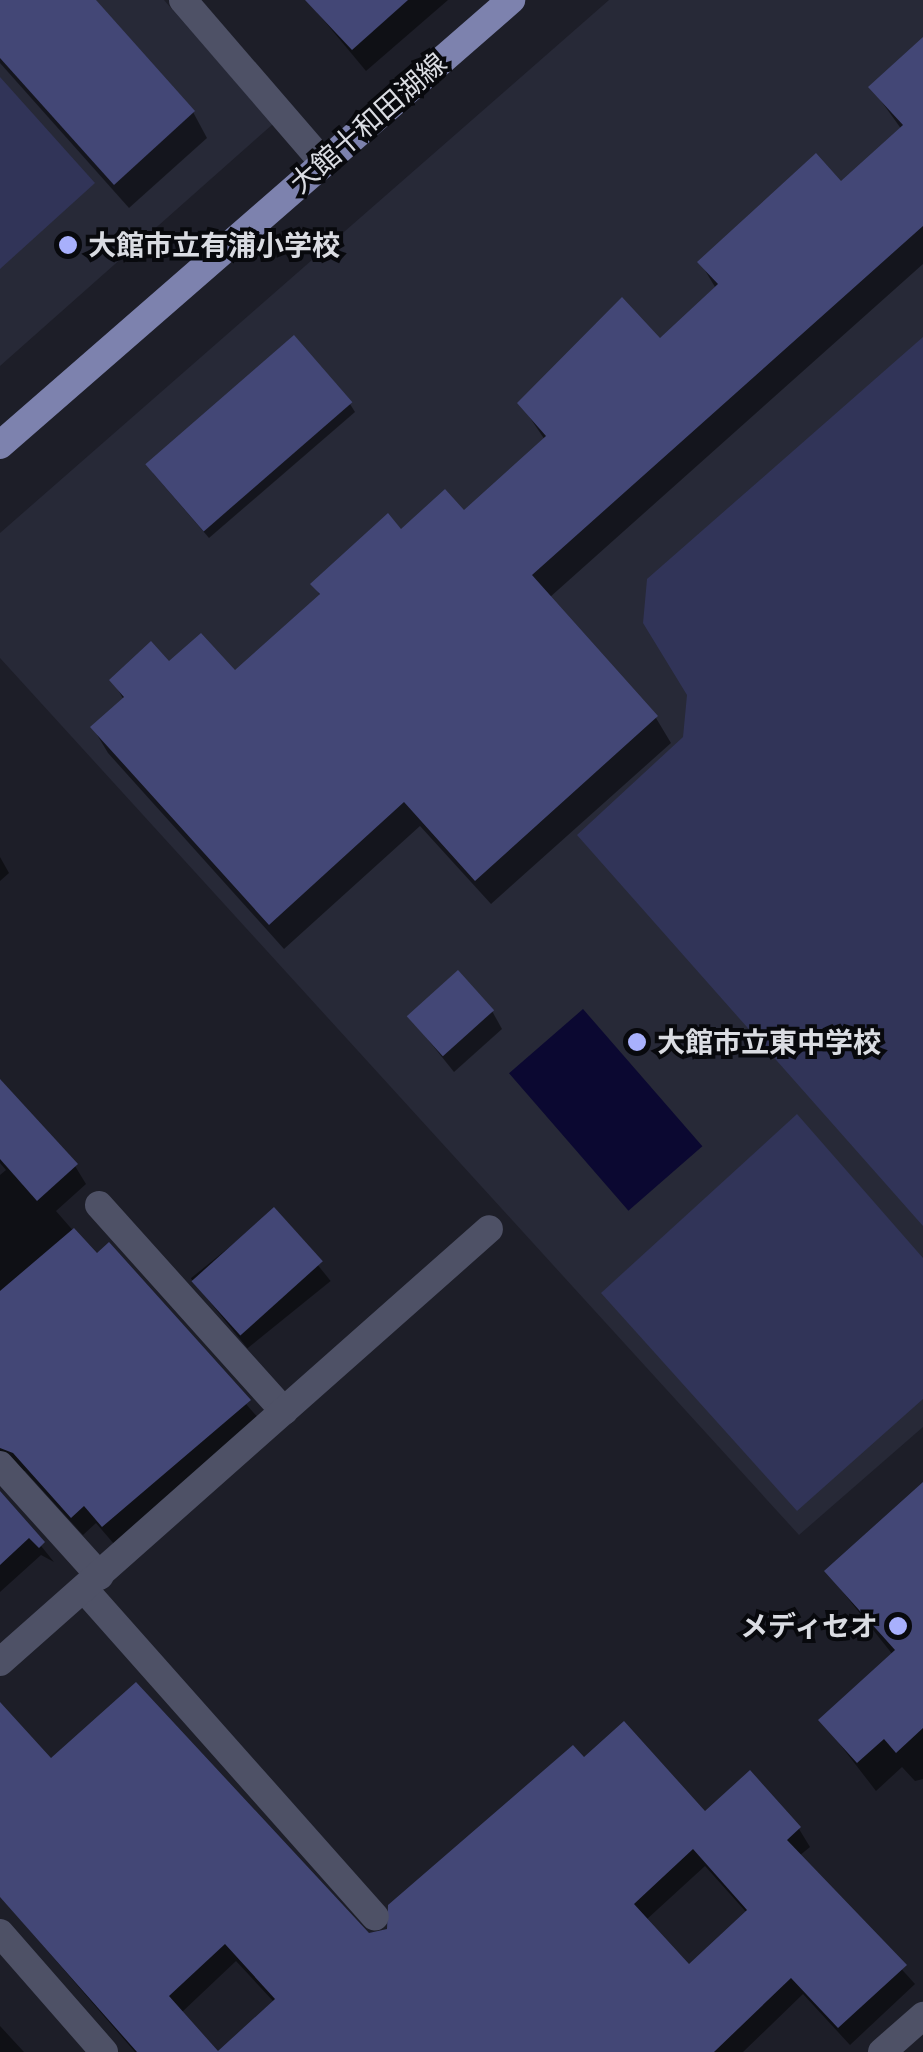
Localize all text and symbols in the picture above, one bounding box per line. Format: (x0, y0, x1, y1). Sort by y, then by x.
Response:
street label: 大館十和田湖線 (283, 46, 453, 200)
place label: 大館市立有浦小学校 (88, 228, 340, 262)
marker: 大館市立有浦小学校 (57, 234, 79, 256)
place label: 大館市立東中学校 (657, 1025, 881, 1059)
marker: 大館市立東中学校 (626, 1031, 648, 1053)
place label: メディセオ (738, 1609, 878, 1643)
marker: メディセオ (887, 1615, 909, 1637)

